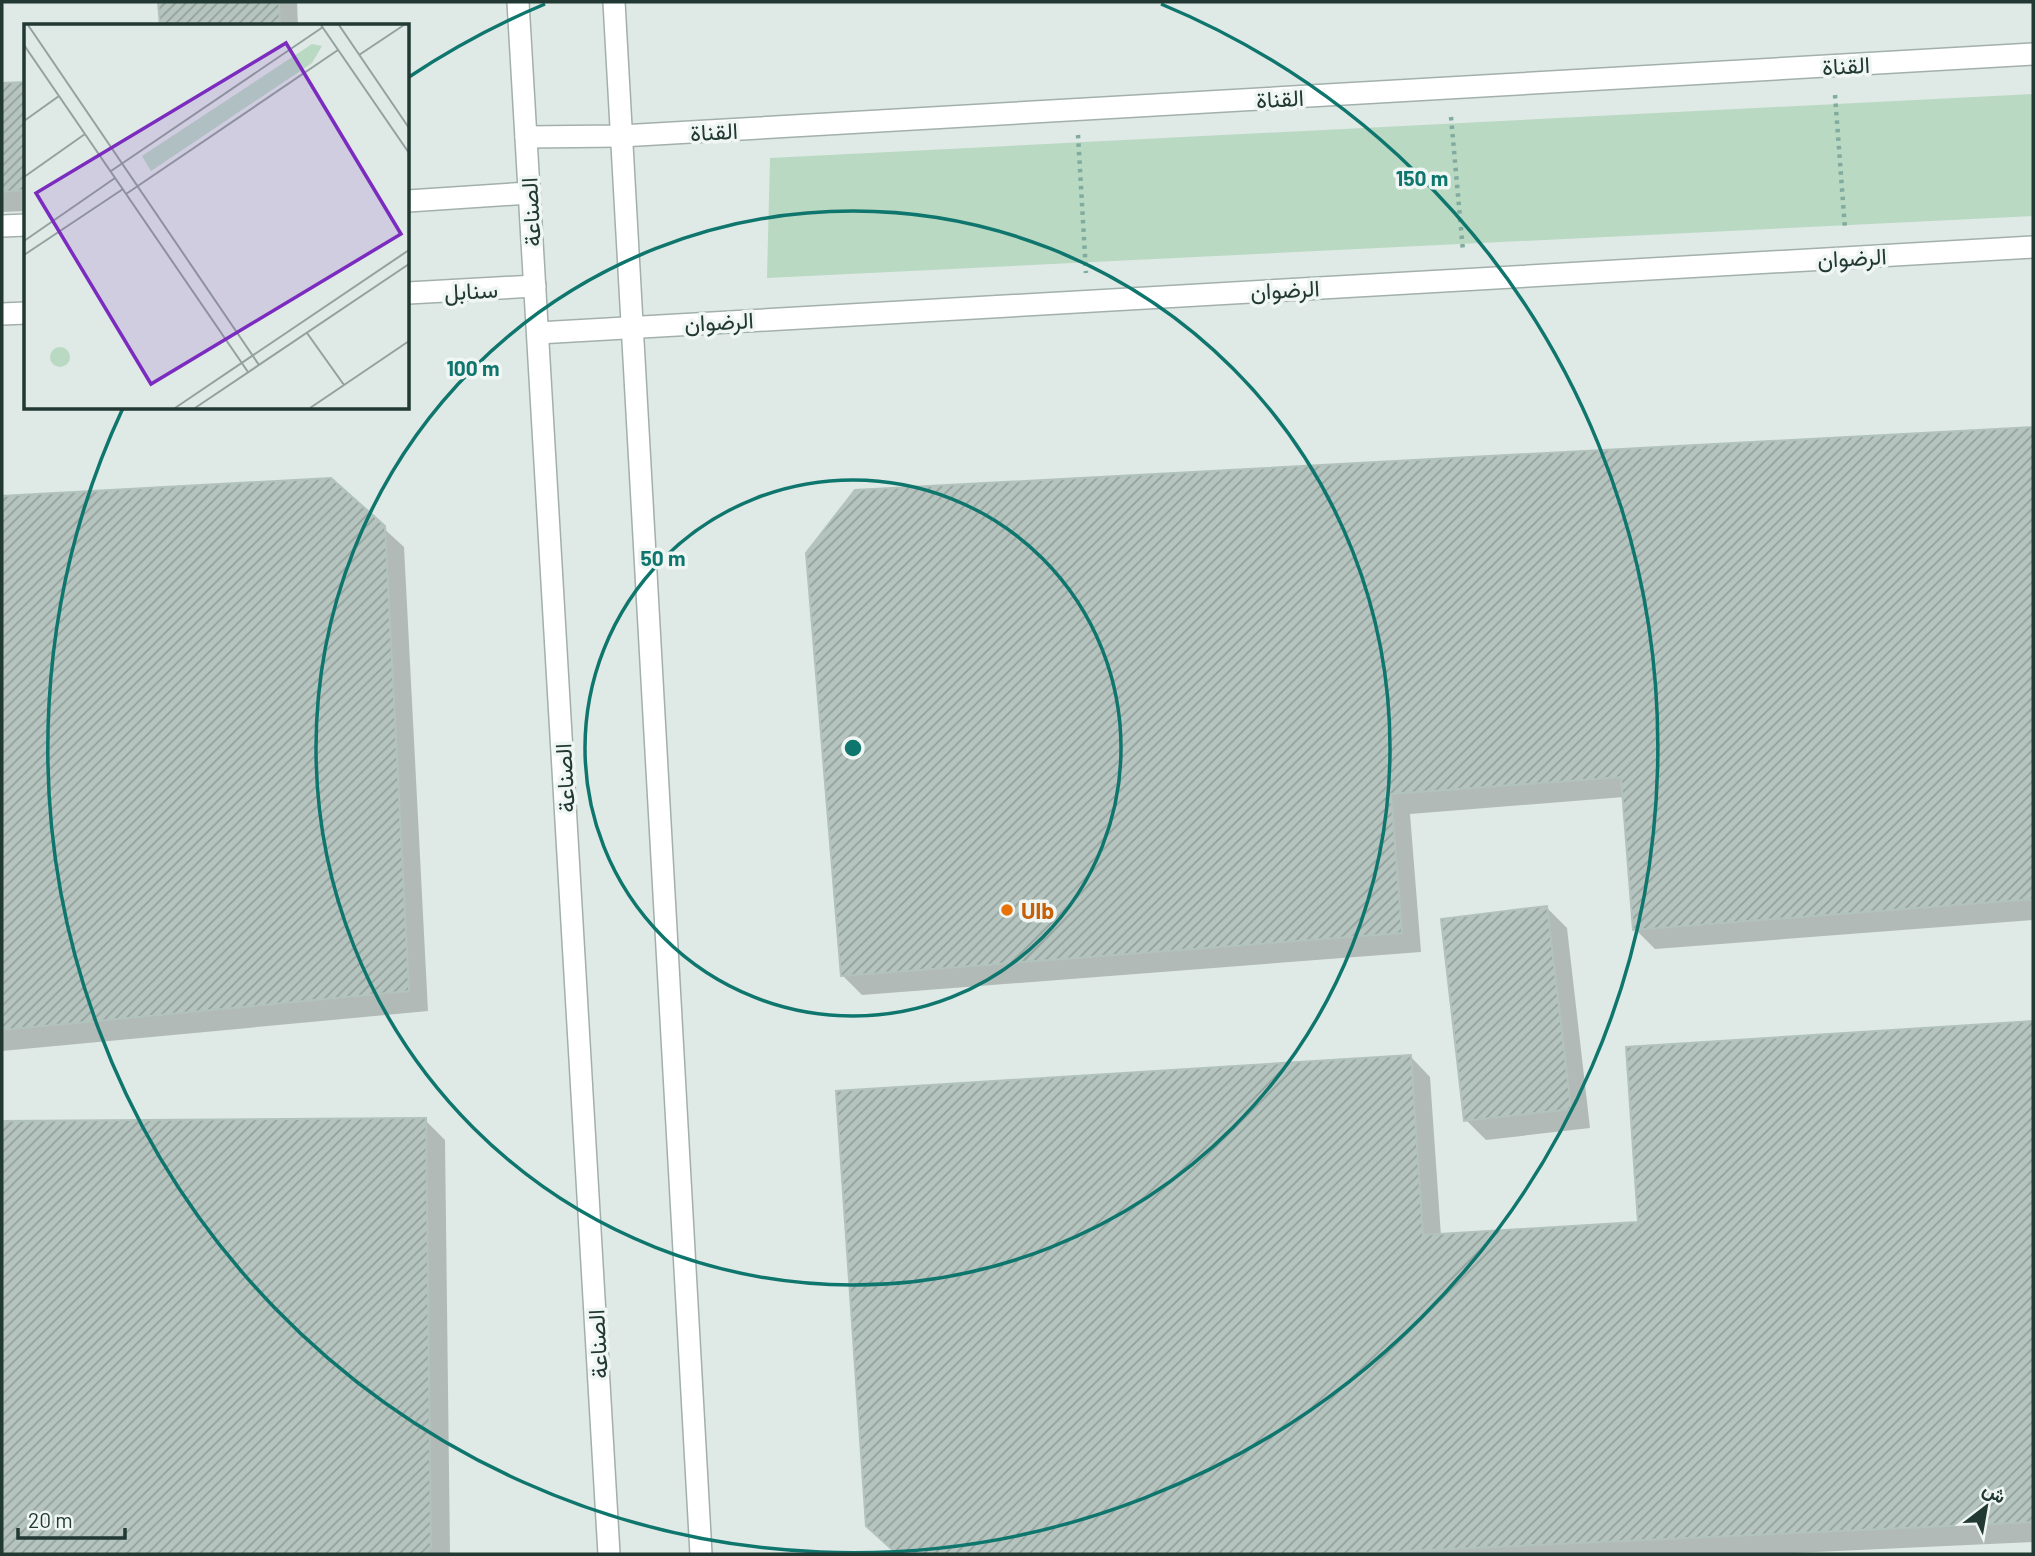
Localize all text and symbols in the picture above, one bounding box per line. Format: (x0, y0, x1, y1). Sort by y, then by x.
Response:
inset map (24, 24, 410, 410)
street label: القناة (1821, 50, 1871, 80)
street label: القناة (1255, 83, 1305, 113)
street label: القناة (689, 116, 739, 146)
text: 150 m (1396, 165, 1448, 190)
street label: الصناعة (514, 177, 546, 247)
street label: الرضوان (1817, 241, 1888, 275)
street label: الرضوان (1250, 273, 1321, 307)
street label: سنابل (443, 275, 499, 306)
street label: الرضوان (684, 305, 755, 339)
text: 100 m (446, 355, 500, 380)
text: 50 m (640, 545, 686, 570)
centre of rings (841, 736, 865, 760)
street label: الصناعة (548, 743, 580, 813)
place label: Ulb (1021, 896, 1054, 924)
marker: Ulb (999, 902, 1015, 918)
street label: الصناعة (581, 1309, 613, 1379)
north arrow (1951, 1472, 2021, 1542)
text: ش (1979, 1476, 2011, 1509)
scale bar (18, 1496, 124, 1540)
text: 20 m (28, 1507, 73, 1532)

